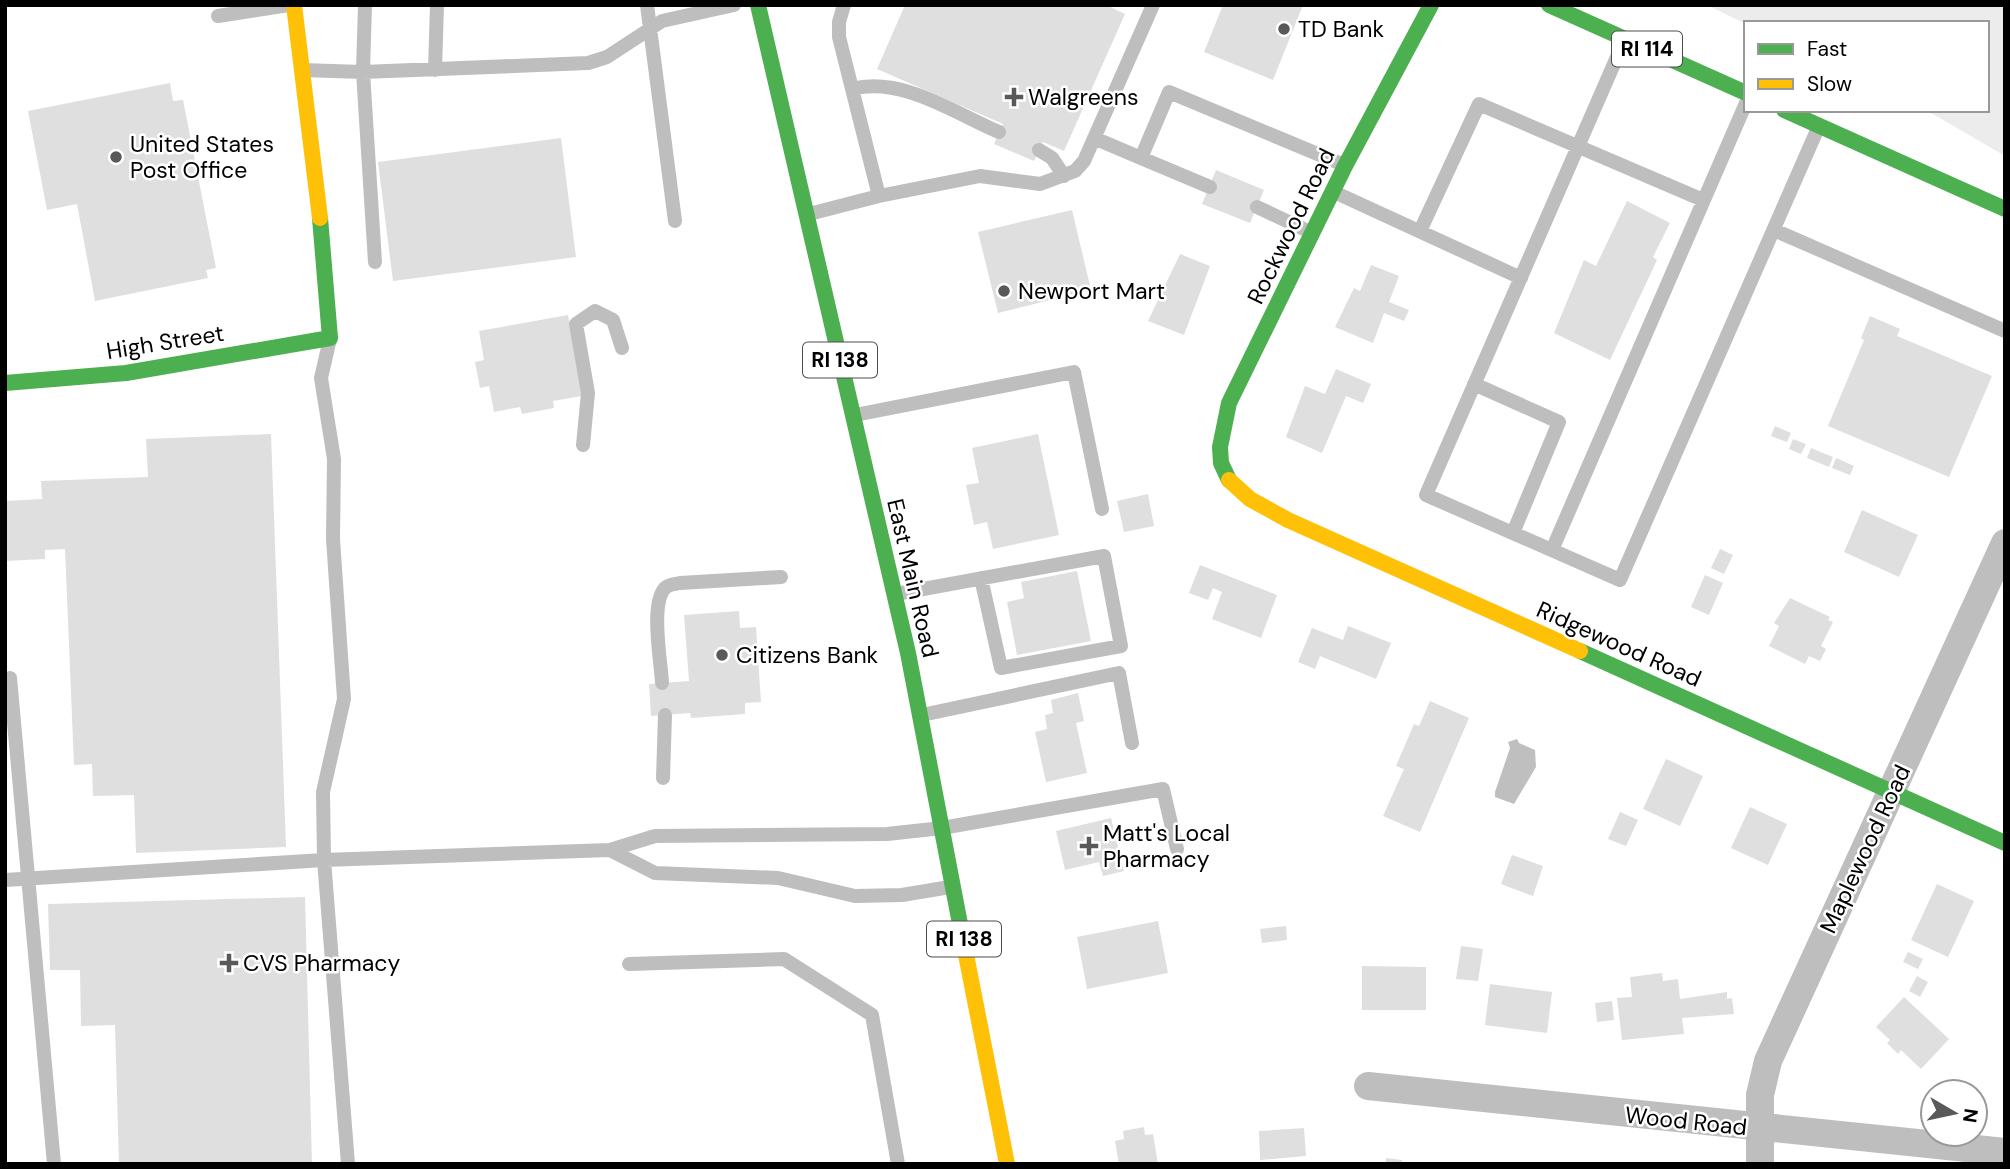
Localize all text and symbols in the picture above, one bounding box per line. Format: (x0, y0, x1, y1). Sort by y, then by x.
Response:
place label: TD Bank (1298, 14, 1384, 44)
marker: TD Bank (1276, 21, 1292, 37)
legend (1744, 21, 1989, 112)
road number: RI 114 (1612, 32, 1682, 66)
text: Fast (1807, 35, 1847, 63)
text: Slow (1807, 70, 1852, 98)
place label: Walgreens (1028, 82, 1139, 112)
marker: Walgreens (1006, 89, 1022, 105)
place label: United States Post Office (130, 129, 274, 185)
street label: Rockwood Road (1240, 143, 1342, 309)
marker: United States Post Office (108, 149, 124, 165)
place label: Newport Mart (1018, 276, 1165, 306)
marker: Newport Mart (996, 283, 1012, 299)
street label: High Street (104, 318, 226, 366)
road number: RI 138 (803, 342, 877, 378)
street label: East Main Road (880, 496, 946, 660)
street label: Ridgewood Road (1532, 594, 1706, 694)
place label: Citizens Bank (736, 640, 879, 670)
marker: Citizens Bank (714, 647, 730, 663)
street label: Maplewood Road (1813, 760, 1917, 938)
place label: Matt's Local Pharmacy (1103, 818, 1230, 874)
marker: Matt's Local Pharmacy (1081, 838, 1097, 854)
road number: RI 138 (927, 922, 1001, 956)
place label: CVS Pharmacy (243, 948, 400, 978)
marker: CVS Pharmacy (221, 955, 237, 971)
north arrow (1919, 1078, 1989, 1148)
street label: Wood Road (1624, 1100, 1748, 1142)
text: N (1957, 1107, 1984, 1124)

